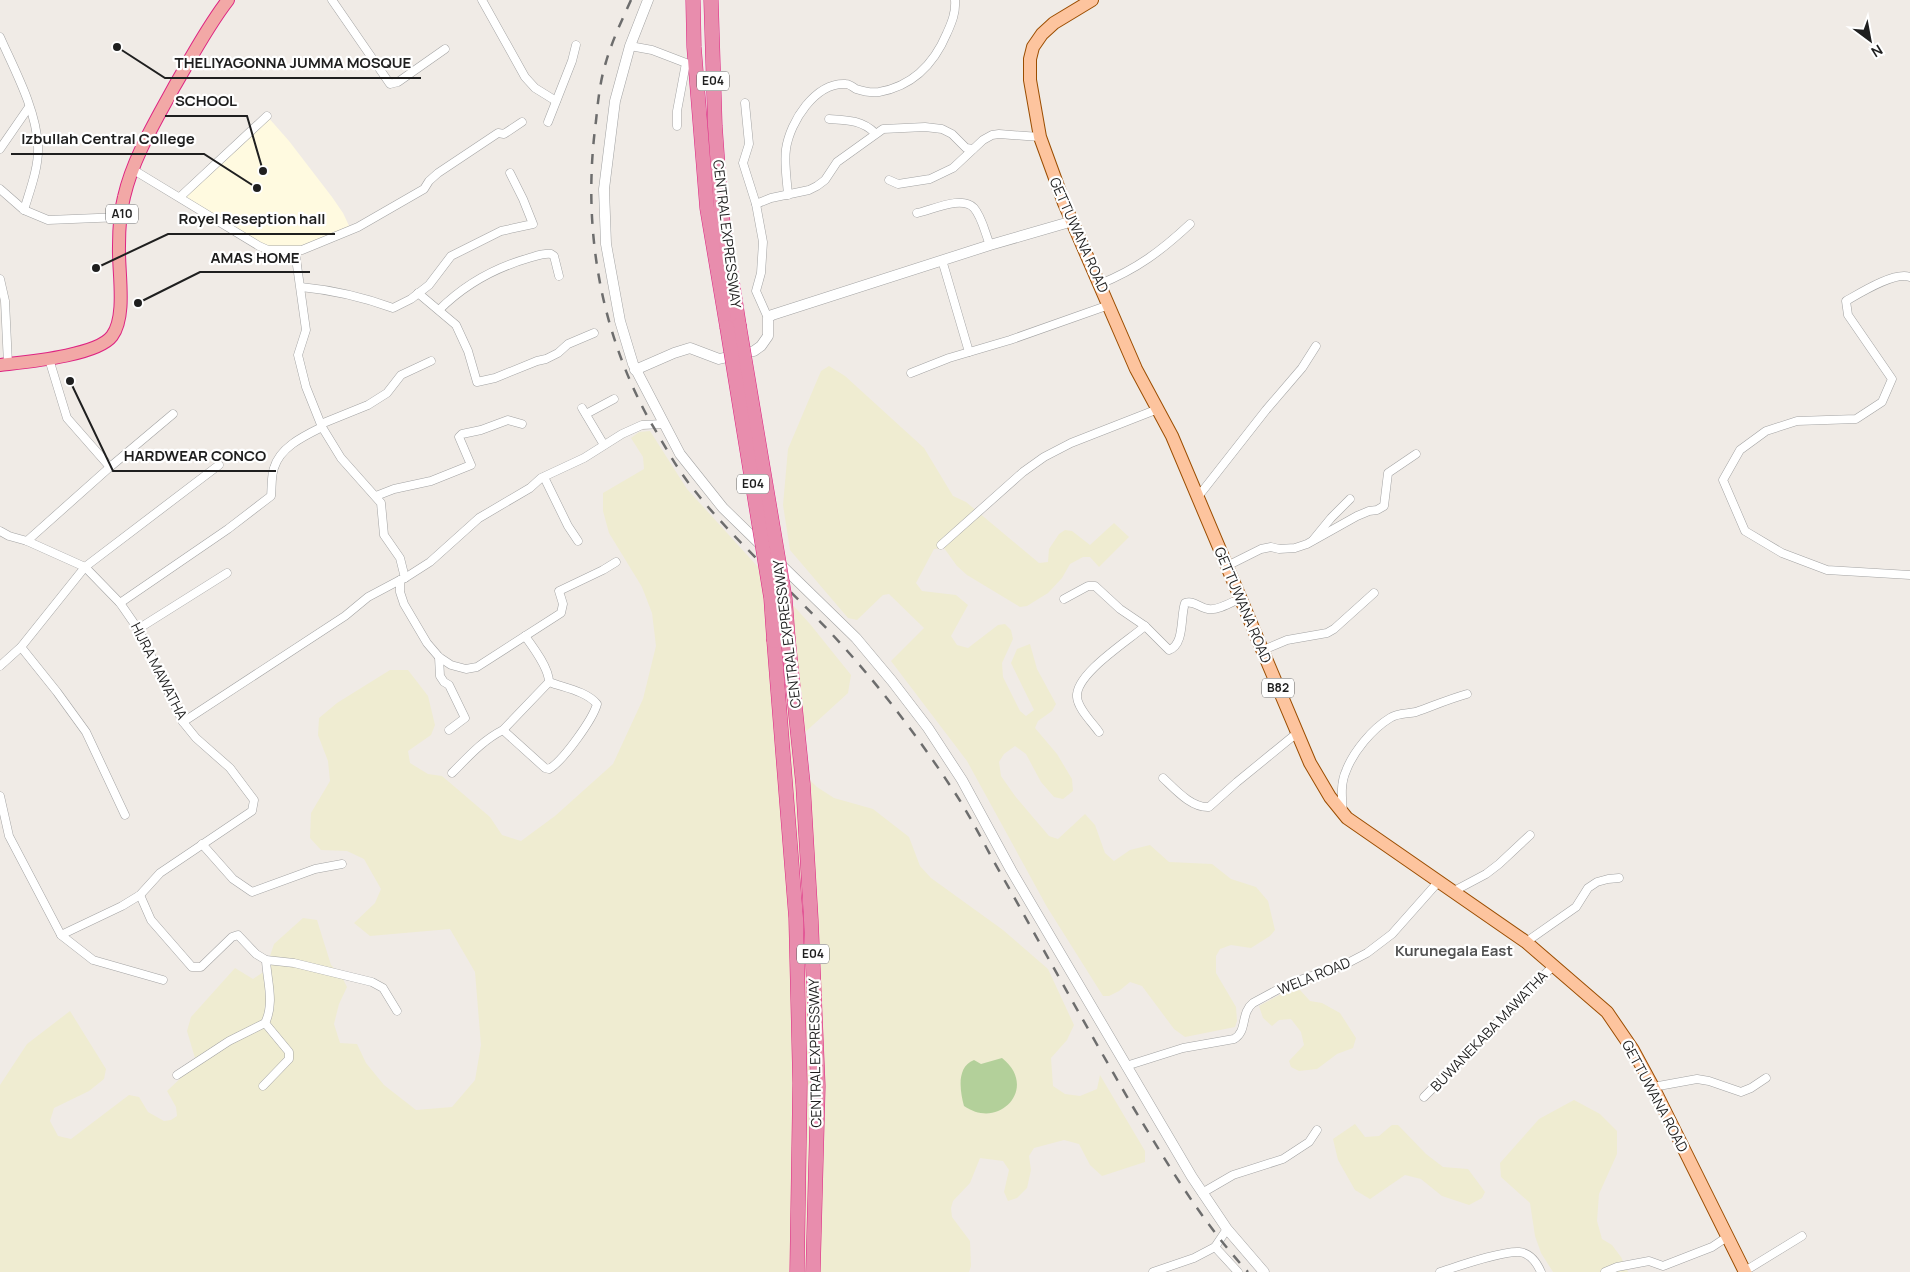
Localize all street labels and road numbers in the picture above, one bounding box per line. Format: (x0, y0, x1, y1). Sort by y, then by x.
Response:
road number: E04 (697, 72, 729, 90)
street label: CENTRAL EXPRESSWAY (709, 159, 746, 309)
street label: GETTUWANA ROAD (1045, 174, 1113, 295)
road number: A10 (106, 204, 138, 223)
road number: E04 (737, 474, 769, 494)
street label: GETTUWANA ROAD (1210, 544, 1277, 666)
street label: CENTRAL EXPRESSWAY (768, 559, 805, 709)
street label: HIJRA MAWATHA (127, 619, 192, 723)
road number: B82 (1262, 678, 1294, 698)
road number: E04 (797, 944, 829, 964)
street label: WELA ROAD (1275, 952, 1353, 999)
street label: BUWANEKABA MAWATHA (1426, 966, 1551, 1095)
street label: CENTRAL EXPRESSWAY (804, 978, 825, 1128)
street label: GETTUWANA ROAD (1618, 1036, 1693, 1155)

